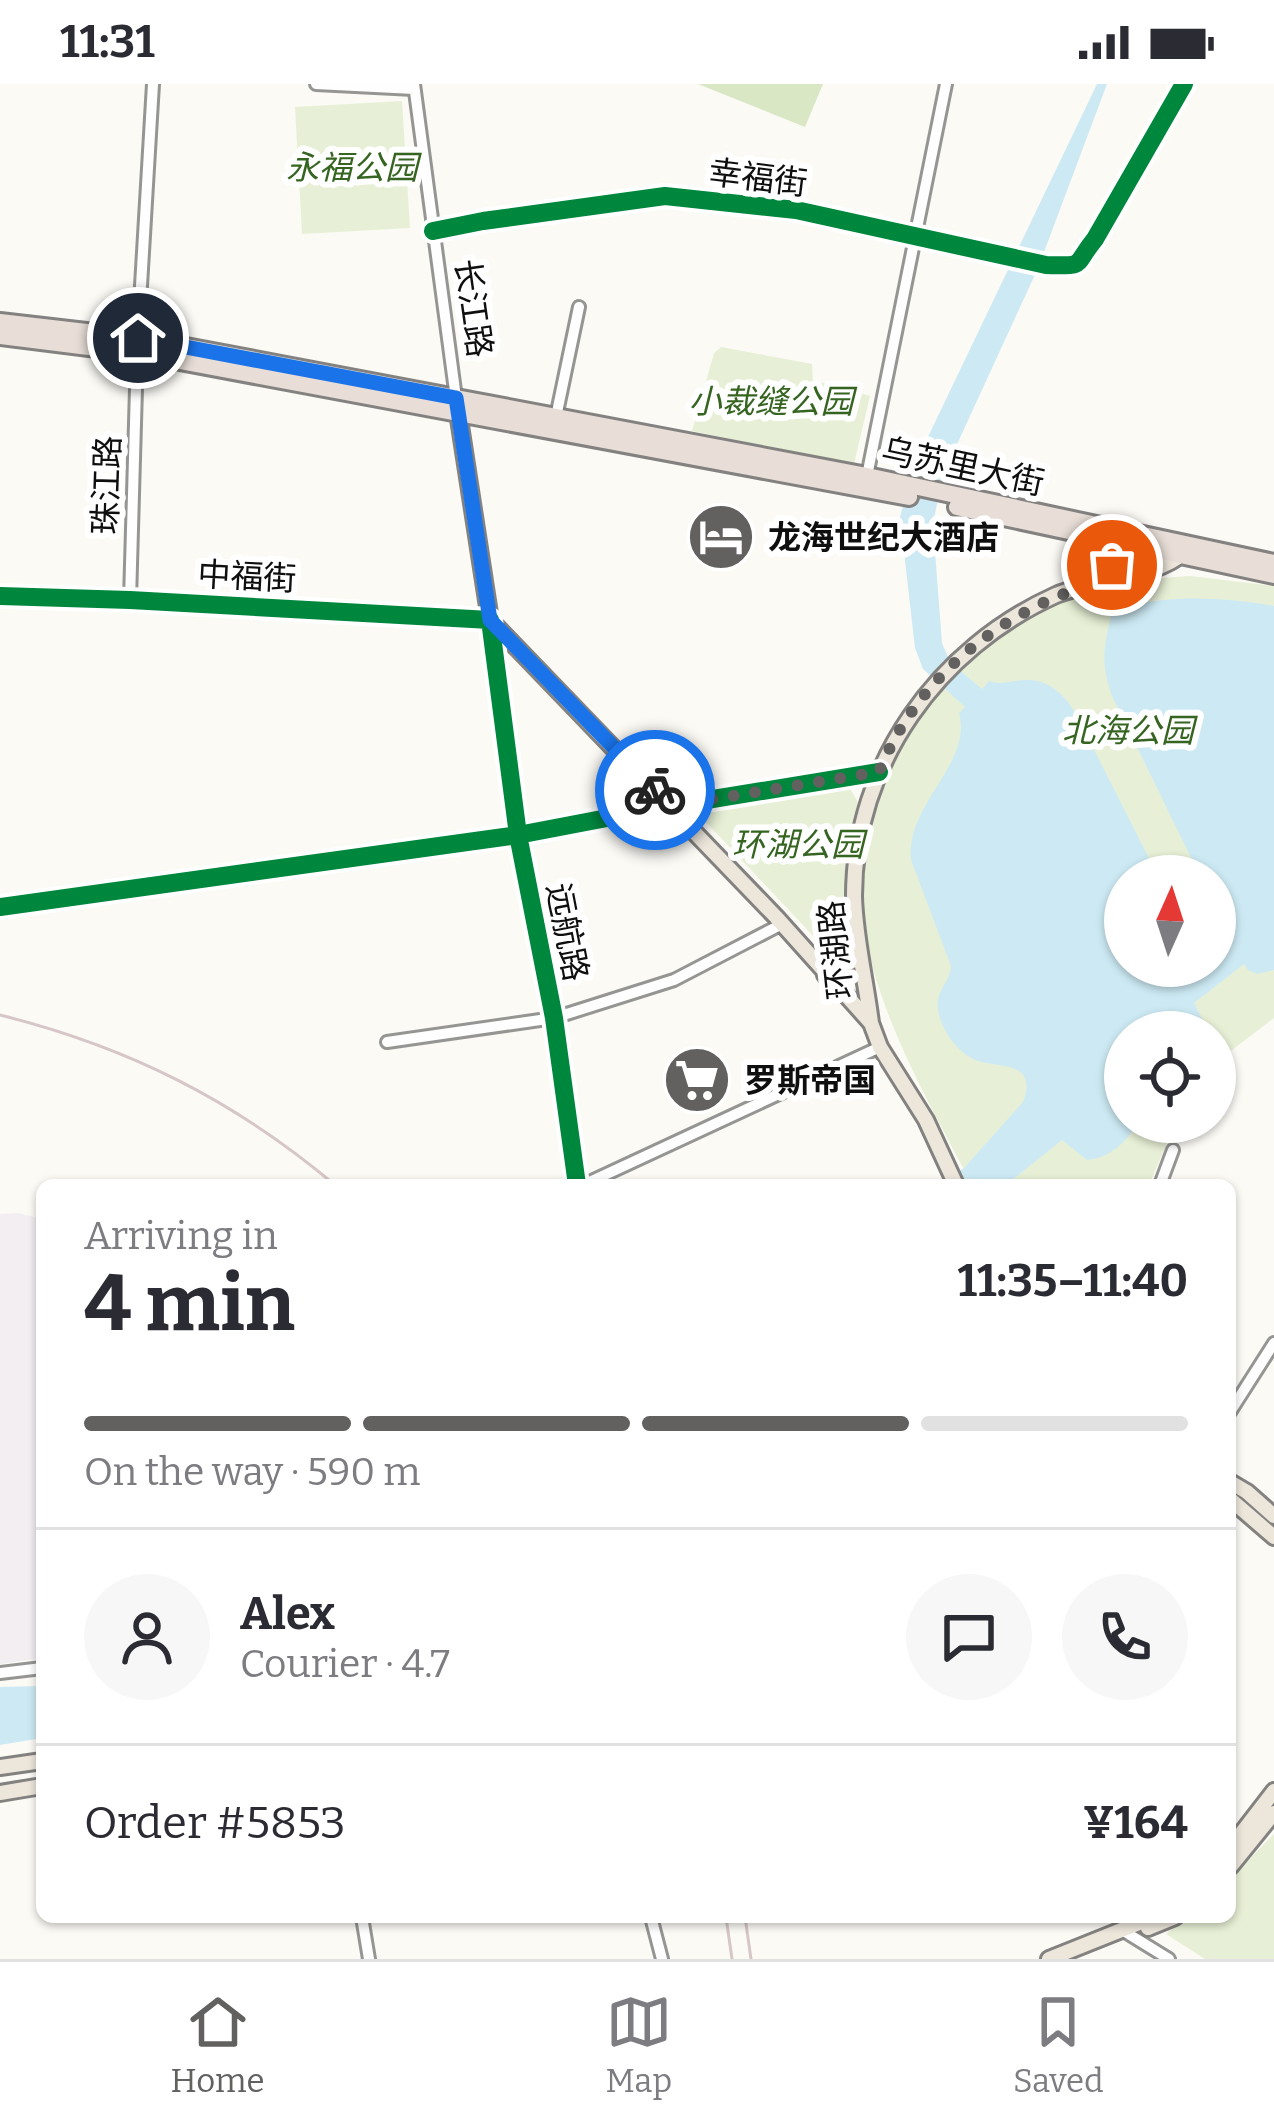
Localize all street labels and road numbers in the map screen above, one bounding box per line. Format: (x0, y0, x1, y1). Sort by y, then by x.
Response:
street label: 幸福街 (706, 152, 809, 204)
street label: 长江路 (446, 256, 500, 360)
street label: 乌苏里大街 (878, 430, 1048, 504)
street label: 珠江路 (85, 435, 129, 535)
street label: 中福街 (196, 554, 297, 600)
street label: 远航路 (538, 880, 596, 985)
street label: 环湖路 (811, 899, 861, 1001)

